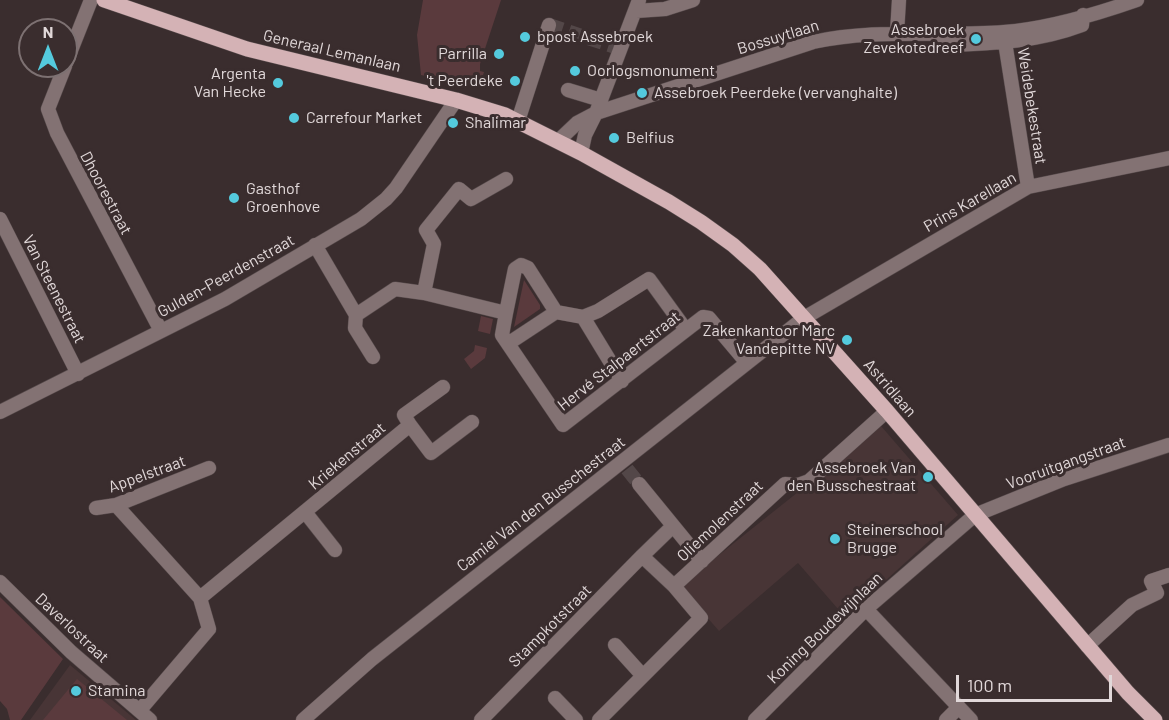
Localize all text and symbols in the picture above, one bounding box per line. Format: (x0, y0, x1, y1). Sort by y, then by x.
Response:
street label: Bossuytlaan (735, 15, 821, 59)
north arrow (18, 18, 78, 78)
place label: Assebroek Zevekotedreef (863, 20, 964, 58)
text: N (43, 22, 53, 41)
street label: Generaal Lemanlaan (261, 26, 403, 76)
place label: bpost Assebroek (537, 27, 653, 47)
marker: bpost Assebroek (518, 30, 532, 44)
marker: Assebroek Zevekotedreef (969, 32, 983, 46)
place label: Parrilla (438, 44, 487, 64)
street label: Weidebekestraat (1013, 46, 1051, 166)
marker: Parrilla (492, 47, 506, 61)
place label: Oorlogsmonument (587, 61, 715, 81)
place label: Argenta Van Hecke (194, 64, 266, 102)
marker: Oorlogsmonument (568, 64, 582, 78)
place label: 't Peerdeke (426, 71, 503, 91)
marker: 't Peerdeke (508, 74, 522, 88)
marker: Argenta Van Hecke (271, 76, 285, 90)
place label: Assebroek Peerdeke (vervanghalte) (654, 83, 897, 103)
marker: Assebroek Peerdeke (vervanghalte) (635, 86, 649, 100)
place label: Carrefour Market (306, 108, 422, 128)
marker: Carrefour Market (287, 111, 301, 125)
place label: Shalimar (465, 113, 526, 133)
marker: Shalimar (446, 116, 460, 130)
place label: Belfius (626, 128, 674, 148)
marker: Belfius (607, 131, 621, 145)
street label: Dhoorestraat (76, 148, 136, 238)
street label: Prins Karellaan (920, 168, 1020, 236)
place label: Gasthof Groenhove (246, 179, 320, 217)
marker: Gasthof Groenhove (227, 191, 241, 205)
street label: Gulden-Peerdenstraat (154, 230, 298, 322)
street label: Van Steenestraat (18, 232, 90, 346)
street label: Hervé Stalpaertstraat (554, 307, 684, 415)
place label: Zakenkantoor Marc Vandepitte NV (703, 321, 835, 359)
marker: Zakenkantoor Marc Vandepitte NV (840, 333, 854, 347)
street label: Astridlaan (860, 355, 920, 421)
street label: Kriekenstraat (305, 418, 389, 494)
street label: Camiel Van den Busschestraat (453, 432, 629, 576)
street label: Vooruitgangstraat (1004, 433, 1128, 493)
street label: Appelstraat (106, 451, 188, 497)
place label: Assebroek Van den Busschestraat (787, 458, 916, 496)
marker: Assebroek Van den Busschestraat (921, 470, 935, 484)
street label: Oliemolenstraat (673, 476, 767, 566)
place label: Steinerschool Brugge (847, 520, 943, 558)
marker: Steinerschool Brugge (828, 532, 842, 546)
street label: Koning Boudewijnlaan (763, 568, 887, 688)
street label: Stampkotstraat (505, 581, 595, 671)
street label: Daverlostraat (31, 589, 113, 667)
scale bar (959, 663, 1115, 701)
text: 100 m (967, 674, 1012, 696)
place label: Stamina (88, 681, 145, 701)
marker: Stamina (69, 684, 83, 698)

